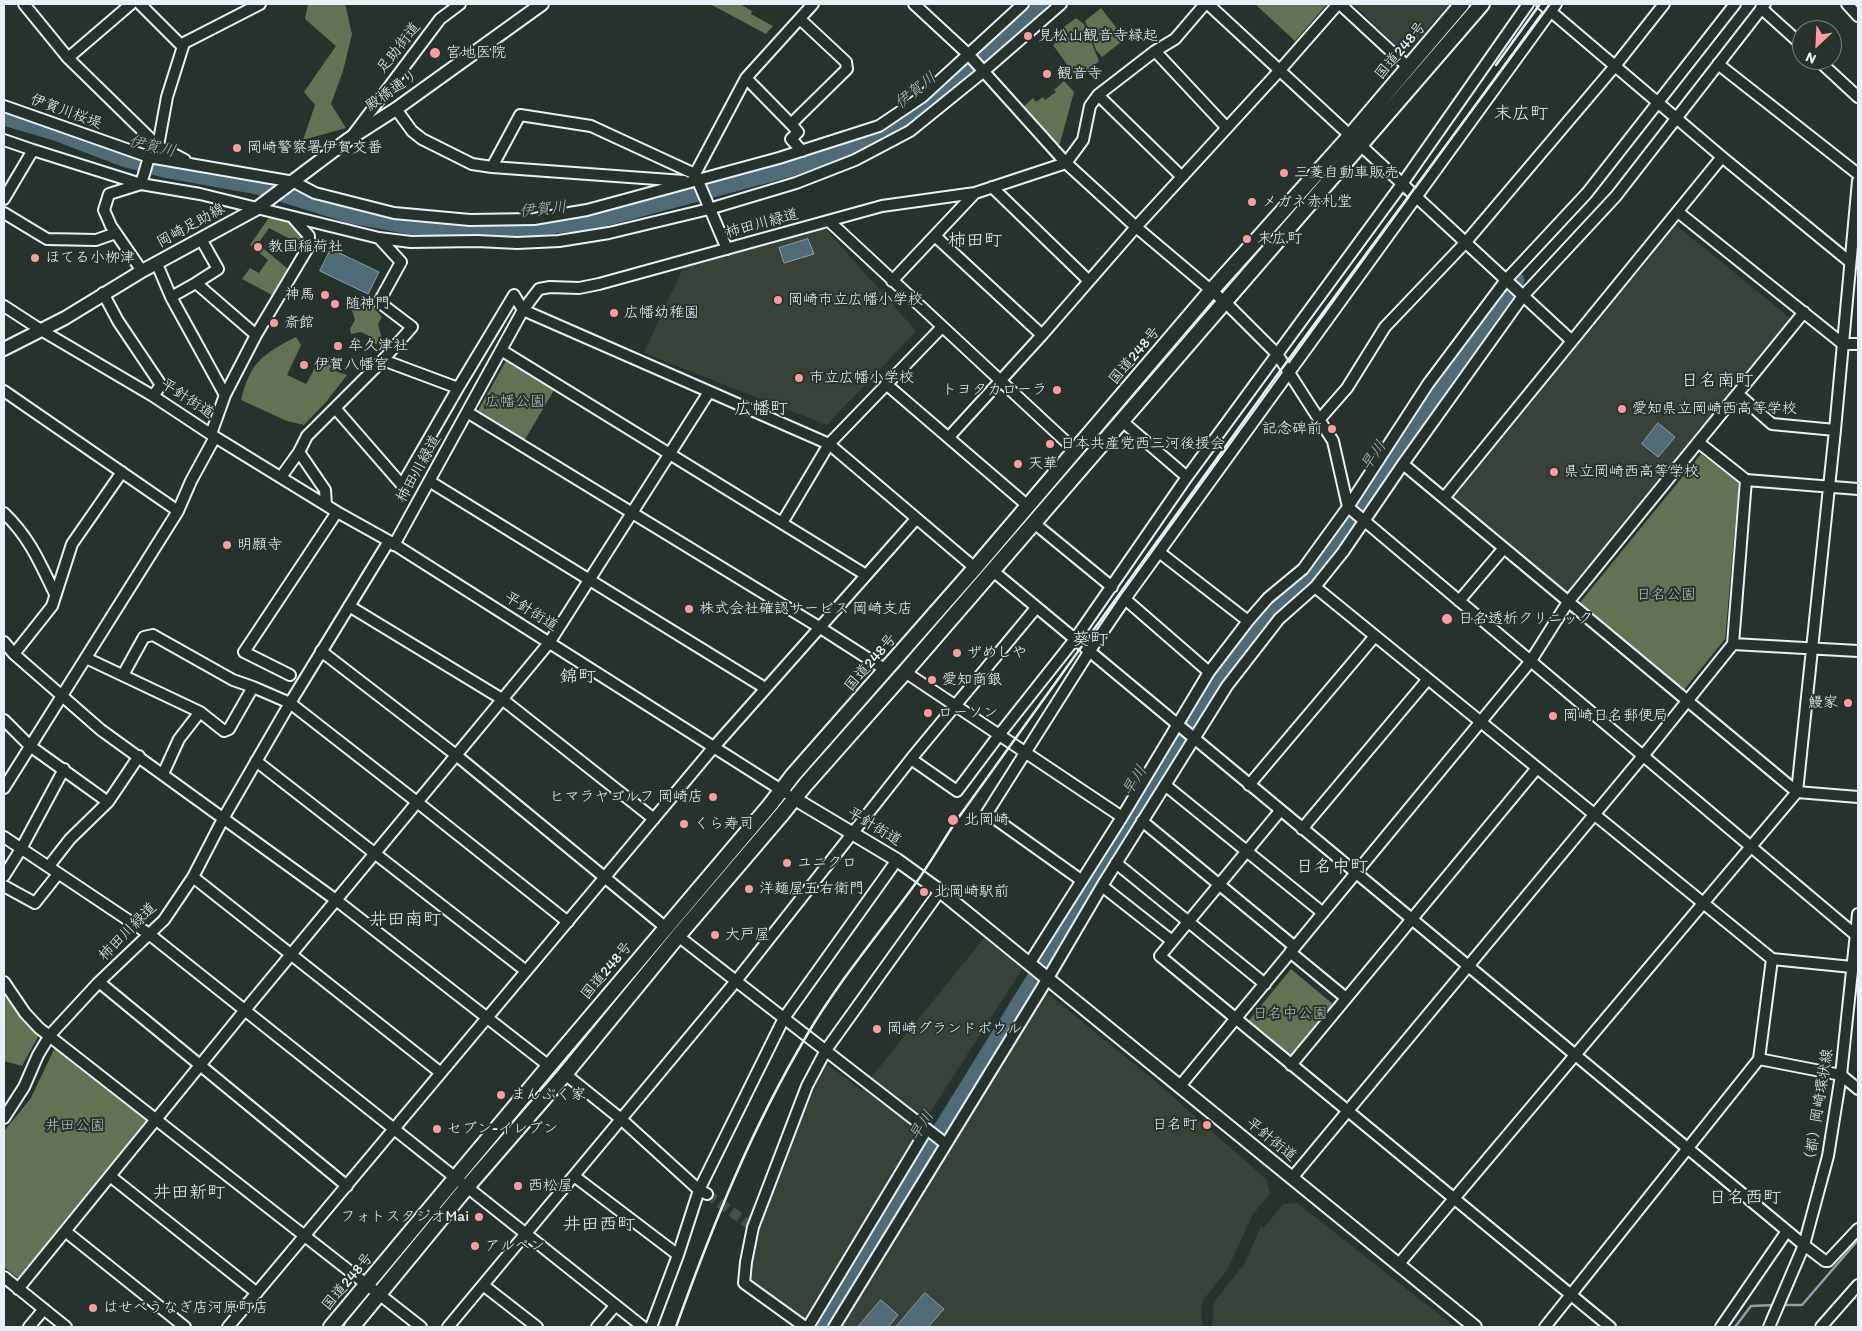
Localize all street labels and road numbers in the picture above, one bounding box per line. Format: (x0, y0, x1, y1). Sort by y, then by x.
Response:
street label: 国道248号 (1372, 18, 1430, 84)
street label: 足助街道 (373, 19, 425, 77)
street label: 殿橋通り (362, 66, 422, 116)
street label: 伊賀川桜堤 (28, 91, 104, 133)
street label: 岡崎足助線 (154, 200, 228, 252)
street label: 柿田川緑道 (723, 206, 801, 242)
street label: 国道248号 (1106, 323, 1164, 389)
street label: 平針街道 (157, 375, 217, 423)
street label: 柿田川緑道 (393, 432, 445, 506)
street label: 平針街道 (501, 588, 561, 636)
street label: 国道248号 (841, 631, 901, 695)
street label: 平針街道 (844, 804, 904, 850)
street label: 柿田川緑道 (95, 899, 161, 965)
street label: 国道248号 (578, 938, 636, 1004)
street label: （都）岡崎環状線 (1801, 1047, 1837, 1169)
street label: 平針街道 (1242, 1114, 1300, 1166)
street label: 国道248号 (319, 1249, 377, 1315)

